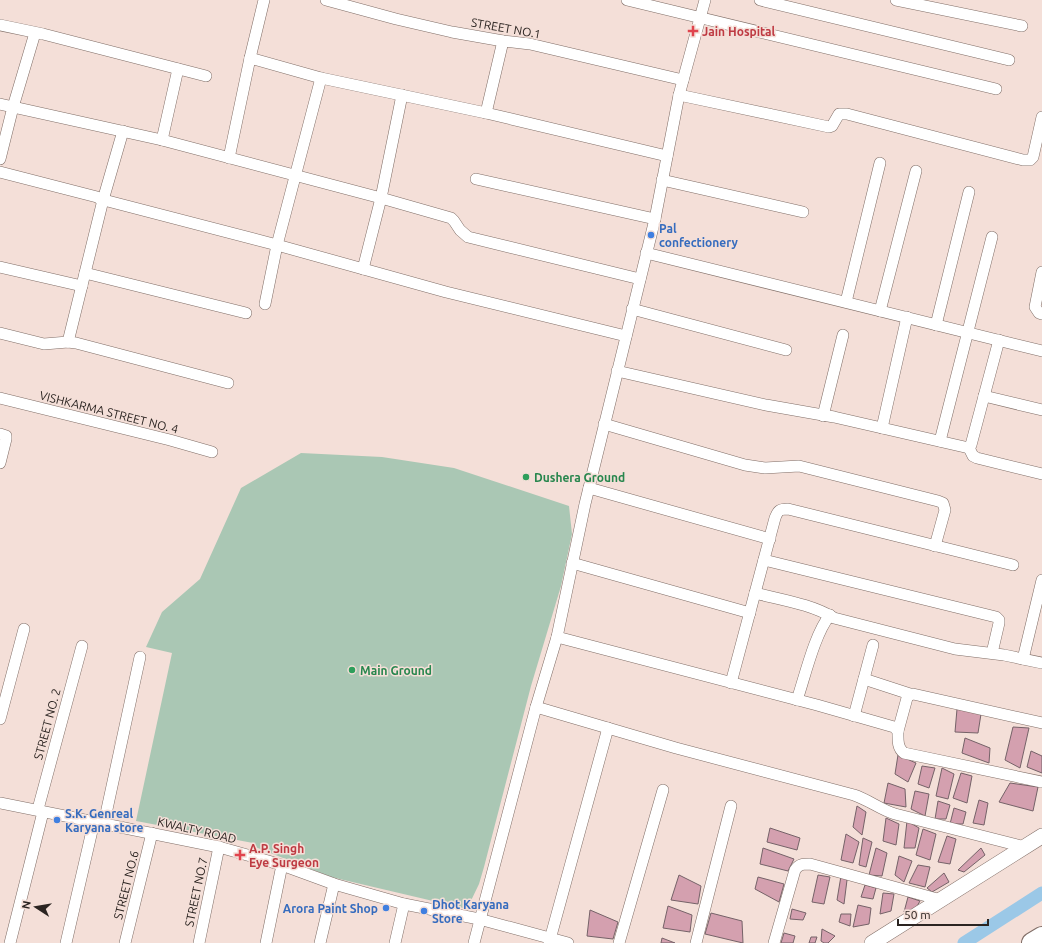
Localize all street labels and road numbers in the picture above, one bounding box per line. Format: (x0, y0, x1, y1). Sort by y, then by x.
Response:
street label: STREET NO.1 (470, 15, 542, 41)
street label: VISHKARMA STREET NO. 4 (38, 388, 180, 436)
street label: STREET NO. 2 (31, 687, 63, 761)
street label: KWALTY ROAD (156, 815, 238, 845)
street label: STREET NO.6 (111, 849, 141, 921)
street label: STREET NO.7 (182, 856, 210, 928)

